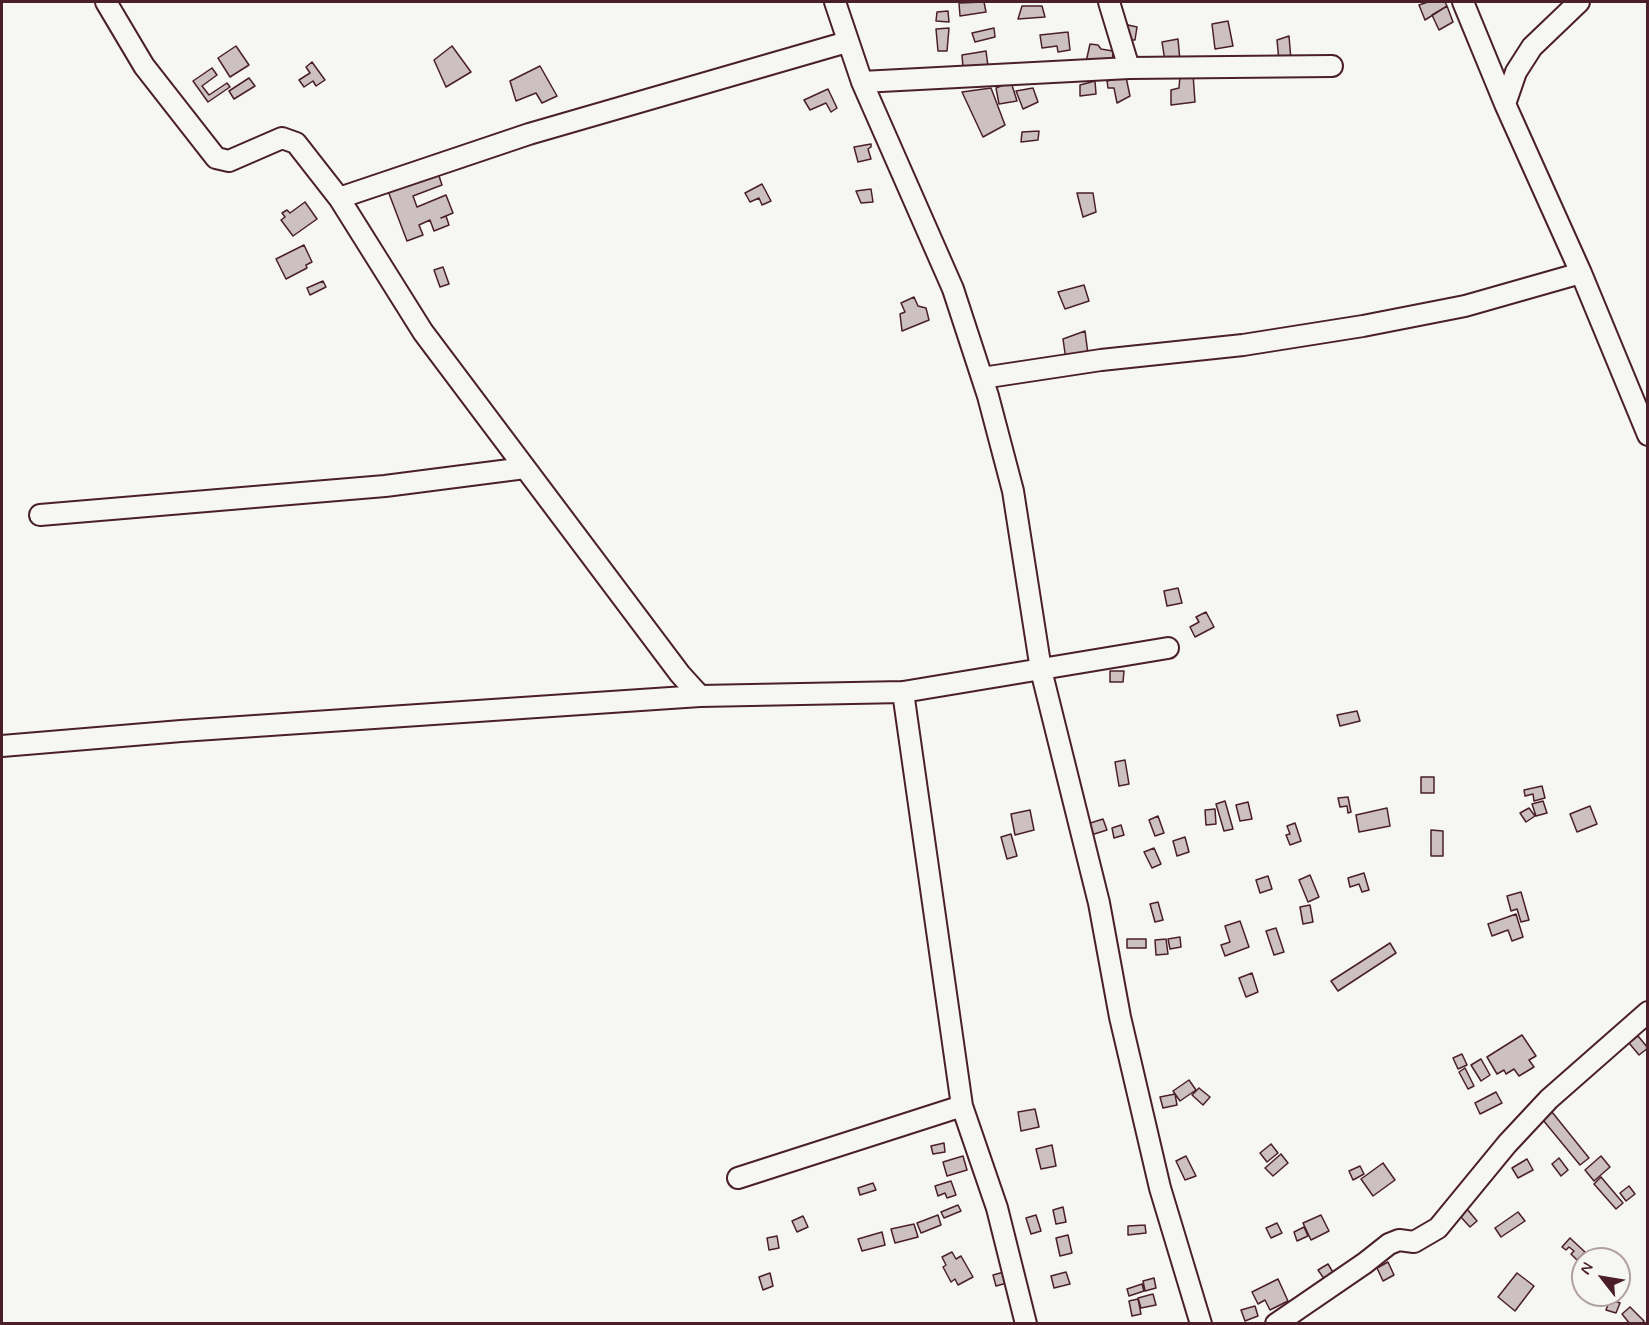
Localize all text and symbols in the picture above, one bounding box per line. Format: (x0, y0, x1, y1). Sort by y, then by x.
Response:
north arrow (1571, 1247, 1631, 1307)
text: N (1575, 1259, 1599, 1278)

